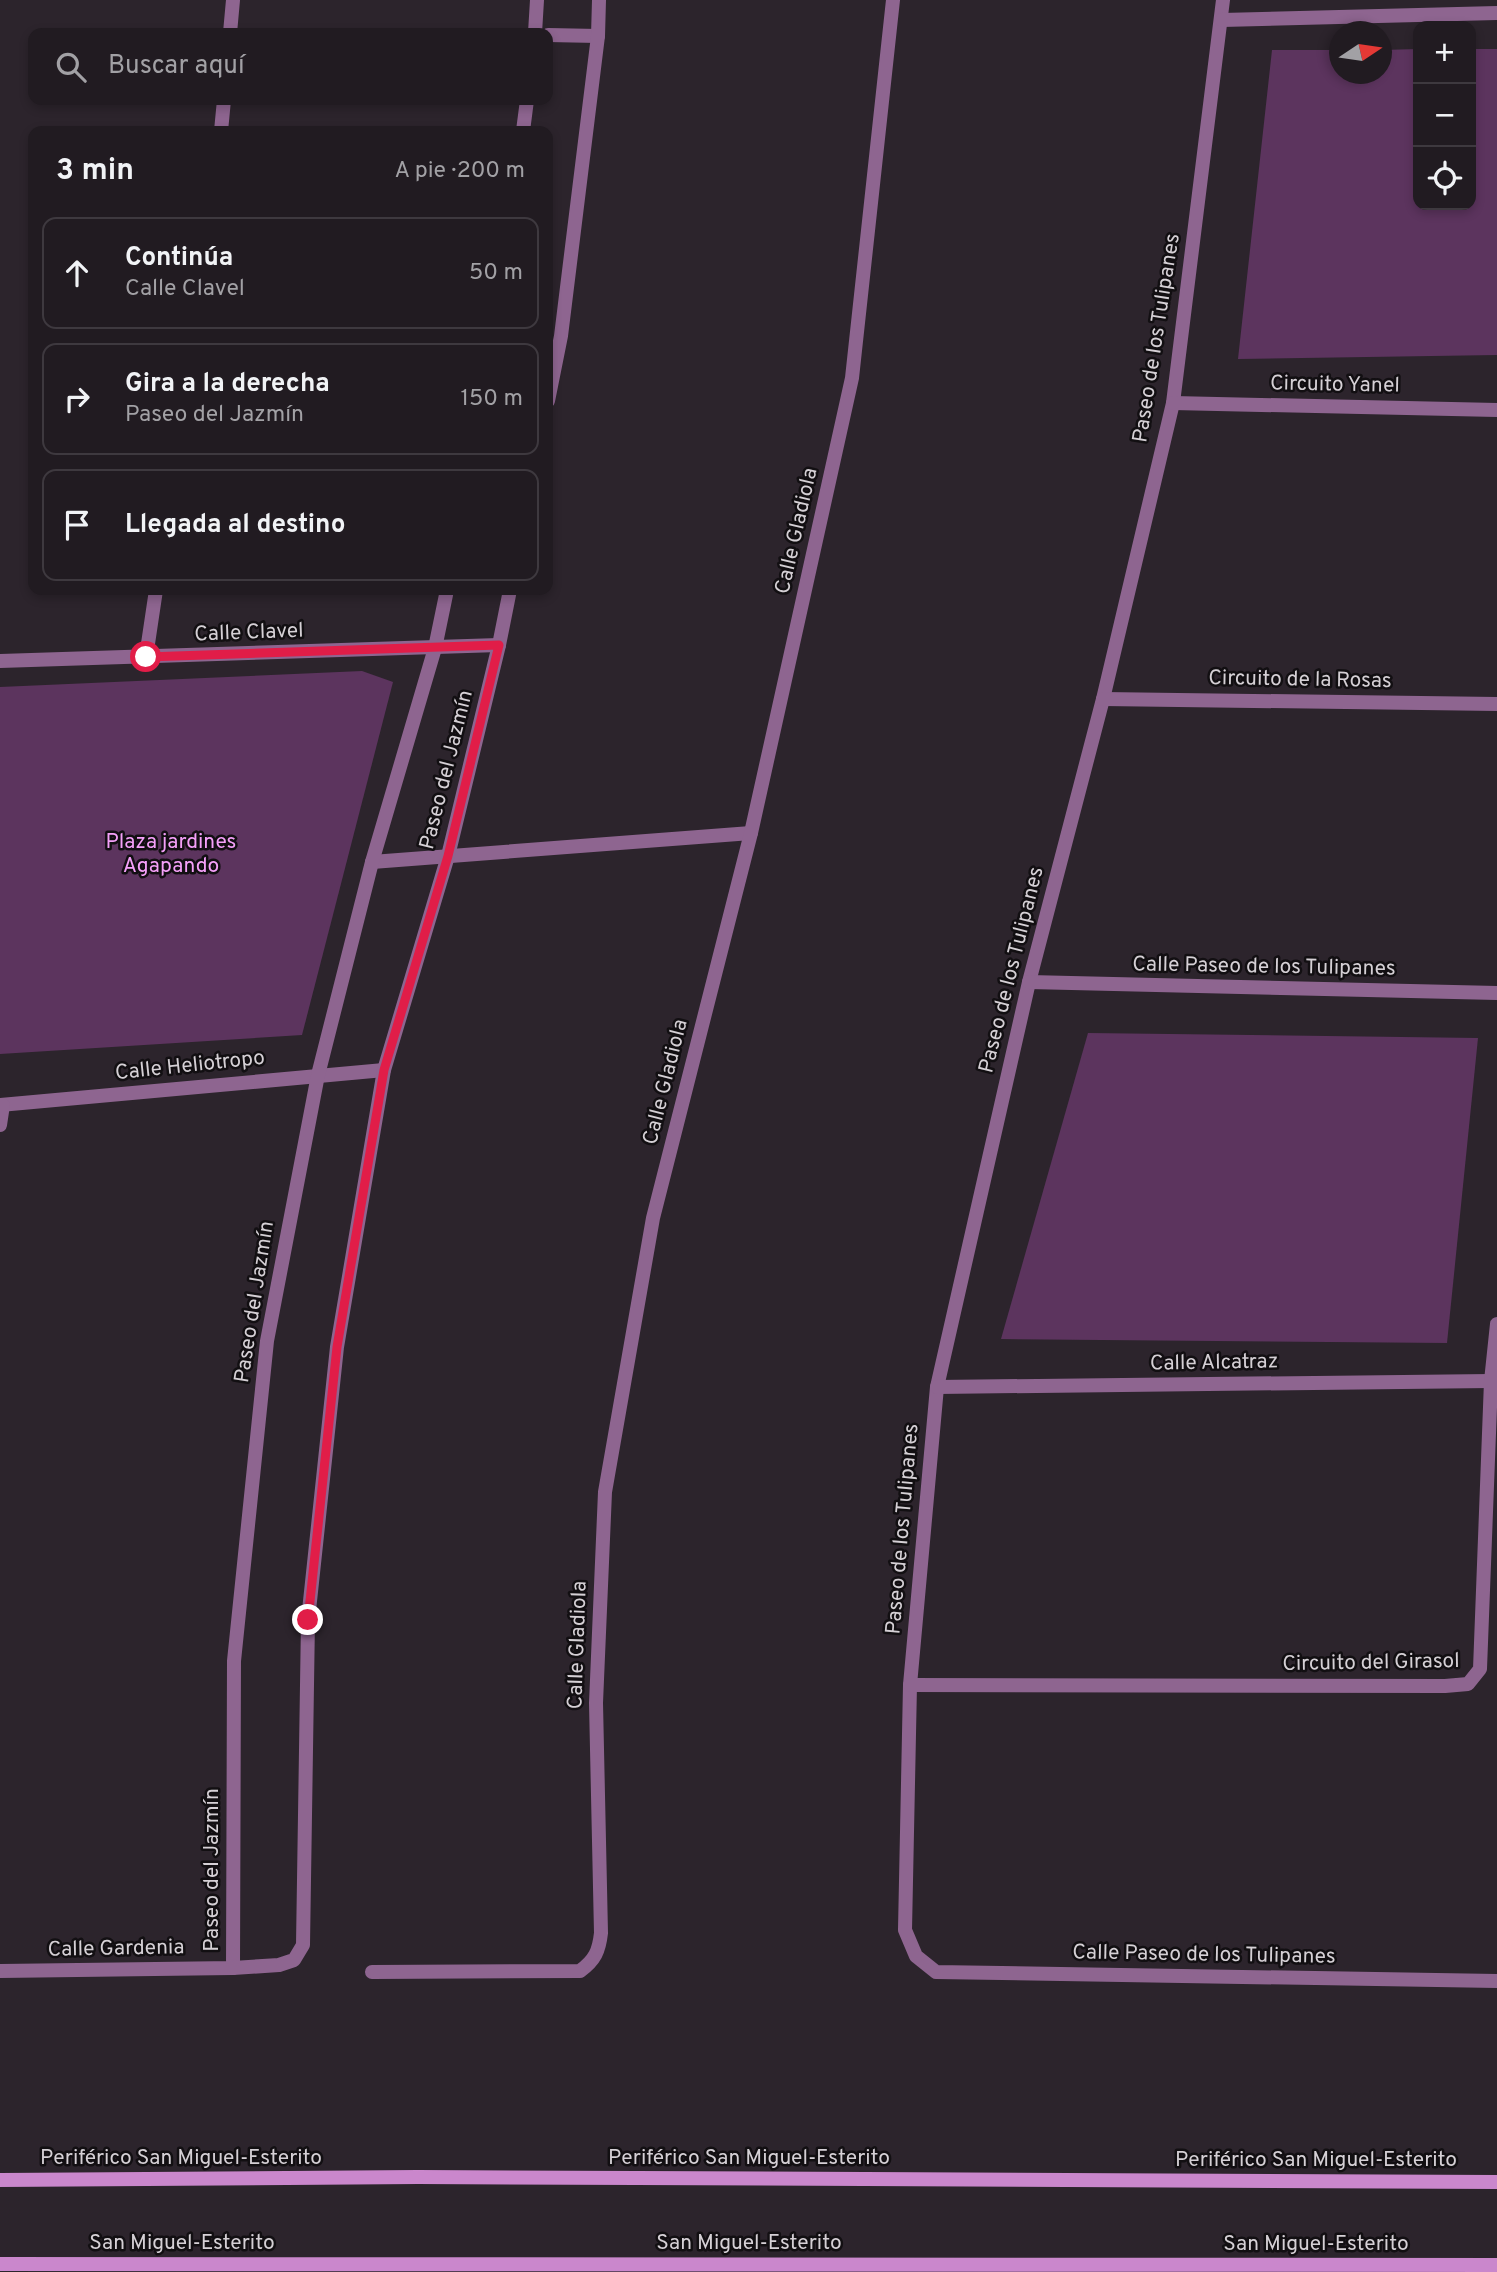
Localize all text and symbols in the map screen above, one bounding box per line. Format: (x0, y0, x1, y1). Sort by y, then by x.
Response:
north arrow (1329, 21, 1392, 84)
map controls (1413, 21, 1476, 210)
button: + (1413, 21, 1476, 84)
search box (28, 28, 553, 105)
icon: search (52, 48, 90, 86)
text: Buscar aquí (108, 50, 245, 83)
button: − (1413, 84, 1476, 147)
button: locate (1413, 147, 1476, 210)
text: 3 min (56, 153, 134, 190)
text: A pie · 200 m (395, 157, 525, 186)
street label: Paseo de los Tulipanes (1127, 231, 1187, 445)
text: Continúa (125, 242, 233, 275)
icon: ahead (58, 254, 96, 292)
text: 50 m (469, 259, 523, 288)
text: Calle Clavel (125, 275, 245, 304)
text: Gira a la derecha (125, 368, 330, 401)
street label: Circuito Yanel (1270, 370, 1400, 400)
icon: right (58, 380, 96, 418)
text: 150 m (461, 385, 523, 414)
text: Paseo del Jazmín (125, 401, 304, 430)
street label: Calle Gladiola (769, 465, 825, 597)
icon: arrive (58, 506, 96, 544)
text: Llegada al destino (125, 509, 345, 542)
street label: Calle Clavel (194, 618, 304, 648)
route start (130, 641, 161, 672)
street label: Circuito de la Rosas (1208, 665, 1392, 695)
street label: Paseo del Jazmín (414, 687, 480, 853)
park label: Plaza jardines Agapando (106, 829, 236, 880)
street label: Paseo de los Tulipanes (973, 864, 1051, 1076)
street label: Calle Paseo de los Tulipanes (1132, 951, 1396, 983)
street label: Calle Gladiola (637, 1016, 695, 1148)
street label: Calle Heliotropo (114, 1045, 266, 1087)
street label: Paseo del Jazmín (229, 1219, 281, 1385)
street label: Calle Alcatraz (1150, 1348, 1278, 1378)
street label: Paseo de los Tulipanes (880, 1423, 926, 1635)
street label: Calle Gladiola (562, 1580, 594, 1710)
route end (292, 1604, 323, 1635)
street label: Circuito del Girasol (1282, 1648, 1460, 1678)
street label: Paseo del Jazmín (199, 1788, 226, 1952)
street label: Calle Gardenia (47, 1934, 185, 1964)
street label: Calle Paseo de los Tulipanes (1072, 1939, 1336, 1971)
street label: Periférico San Miguel-Esterito (40, 2145, 322, 2172)
street label: Periférico San Miguel-Esterito (608, 2145, 890, 2172)
street label: Periférico San Miguel-Esterito (1175, 2147, 1457, 2174)
street label: San Miguel-Esterito (89, 2230, 275, 2257)
street label: San Miguel-Esterito (656, 2230, 842, 2257)
street label: San Miguel-Esterito (1223, 2231, 1409, 2258)

